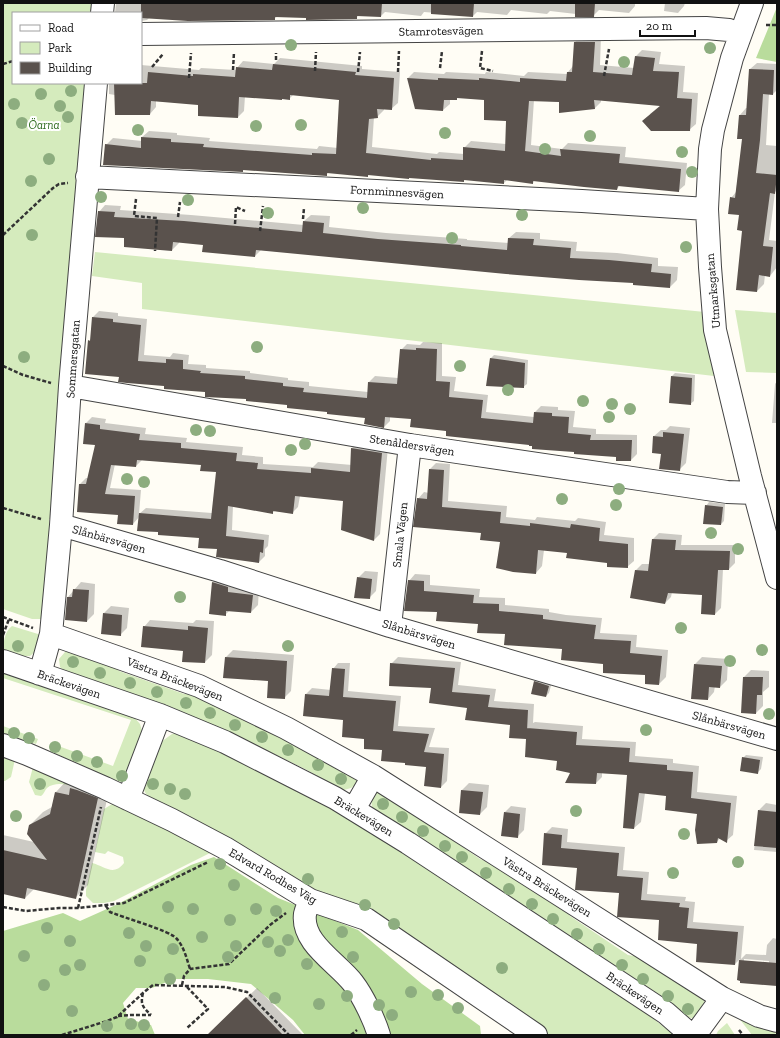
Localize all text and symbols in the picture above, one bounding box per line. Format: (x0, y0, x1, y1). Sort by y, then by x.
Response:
legend (12, 12, 142, 84)
scale bar (640, 12, 695, 38)
text: 20 m (646, 19, 673, 33)
text: Road (48, 21, 74, 35)
street label: Stamrotesvägen (399, 23, 484, 39)
text: Park (48, 41, 73, 55)
text: Building (48, 61, 92, 75)
park label: Öarna (28, 118, 60, 132)
street label: Fornminnesvägen (350, 183, 444, 201)
street label: Utmarksgatan (703, 253, 723, 329)
street label: Sommersgatan (63, 319, 83, 399)
street label: Stenåldersvägen (368, 431, 456, 459)
street label: Smala Vägen (390, 501, 410, 568)
street label: Slånbärsvägen (71, 522, 147, 556)
street label: Slånbärsvägen (381, 616, 457, 652)
street label: Västra Bräckevägen (124, 654, 225, 704)
street label: Bräckevägen (35, 667, 103, 701)
street label: Slånbärsvägen (691, 708, 767, 742)
street label: Bräckevägen (332, 793, 396, 839)
street label: Edvard Rodhes Väg (227, 845, 320, 907)
street label: Västra Bräckevägen (499, 853, 594, 920)
street label: Bräckevägen (604, 969, 666, 1017)

